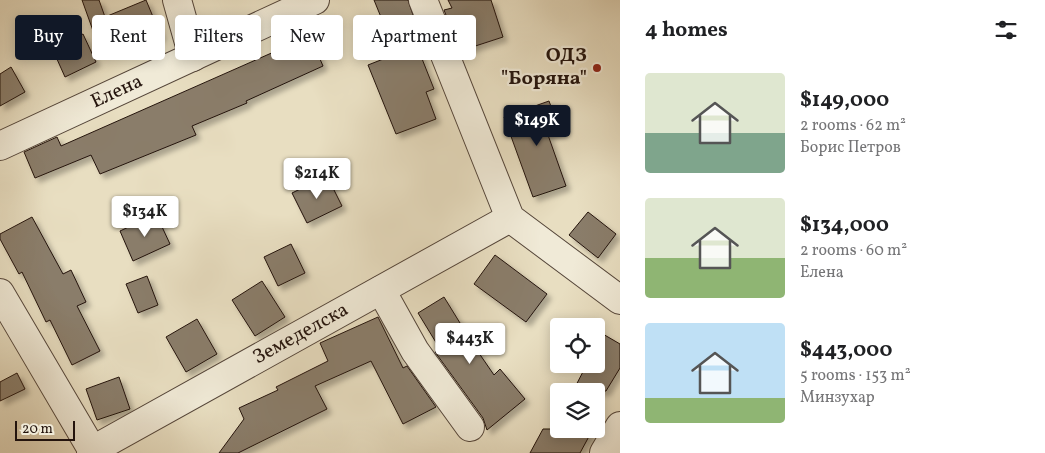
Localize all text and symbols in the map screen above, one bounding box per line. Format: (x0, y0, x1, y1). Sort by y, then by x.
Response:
chip: Buy (15, 15, 82, 60)
chip: Rent (92, 15, 165, 60)
chip: Filters (175, 15, 261, 60)
chip: New (271, 15, 343, 60)
chip: Apartment (353, 15, 476, 60)
text: 4 homes (645, 16, 728, 45)
icon: filters (992, 16, 1020, 44)
place label: ОДЗ "Боряна" (501, 42, 587, 93)
marker: ОДЗ "Боряна" (591, 62, 603, 74)
street label: Елена (86, 68, 148, 116)
text: $149,000 (800, 86, 889, 115)
icon: home (685, 93, 745, 153)
pin: $149K (502, 104, 572, 147)
text: $149K (514, 110, 560, 132)
text: 2 rooms · 62 m² (800, 115, 906, 137)
text: Борис Петров (800, 137, 901, 159)
pin: $214K (282, 158, 352, 200)
text: $214K (295, 163, 339, 185)
pin: $134K (110, 196, 180, 238)
text: $134K (123, 201, 167, 223)
text: $134,000 (800, 211, 889, 240)
icon: home (685, 218, 745, 278)
text: 2 rooms · 60 m² (800, 240, 907, 262)
text: Елена (800, 262, 844, 284)
street label: Земеделска (248, 296, 354, 372)
map controls (550, 318, 605, 438)
button: locate (550, 318, 605, 373)
pin: $443K (435, 322, 505, 365)
text: $443K (446, 328, 494, 350)
text: $443,000 (800, 336, 892, 365)
icon: home (685, 343, 745, 403)
text: 5 rooms · 153 m² (800, 365, 911, 387)
button: layers (550, 383, 605, 438)
text: Минзухар (800, 387, 875, 409)
scale bar (15, 418, 75, 441)
text: 20 m (22, 420, 53, 439)

